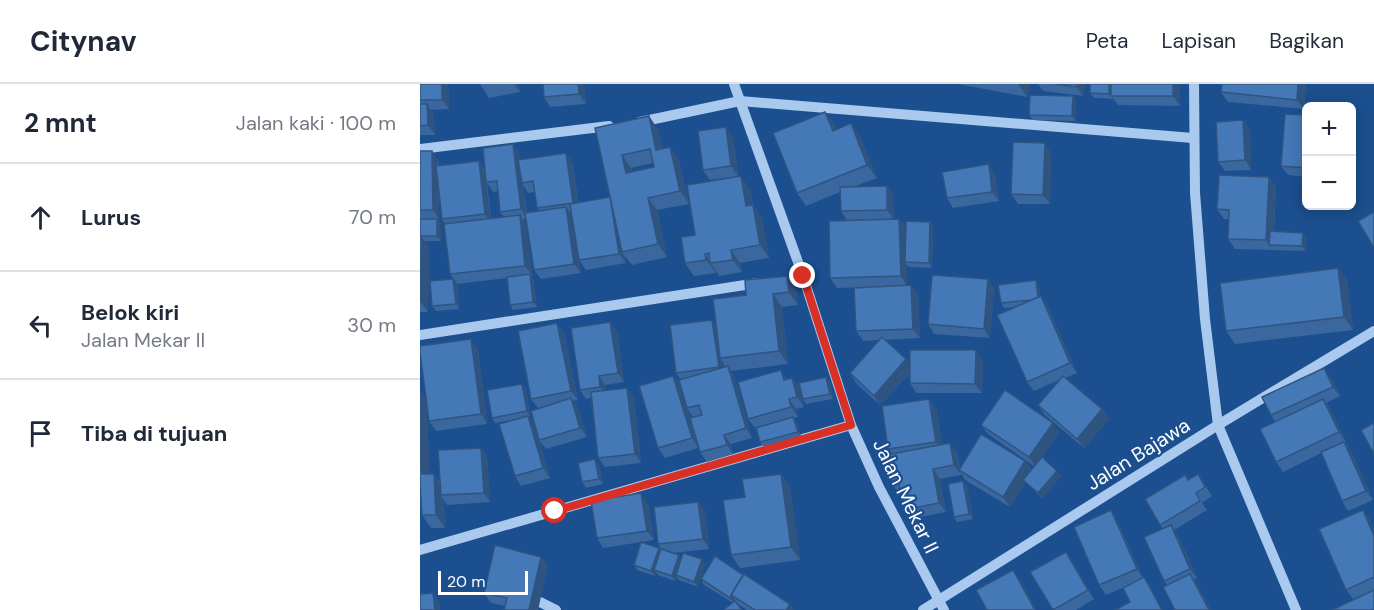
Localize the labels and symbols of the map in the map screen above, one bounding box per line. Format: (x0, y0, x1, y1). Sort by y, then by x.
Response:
route end (789, 262, 815, 288)
street label: Jalan Bajawa (1081, 412, 1195, 496)
street label: Jalan Mekar II (867, 434, 945, 558)
route start (541, 497, 567, 523)
scale bar (438, 568, 528, 596)

